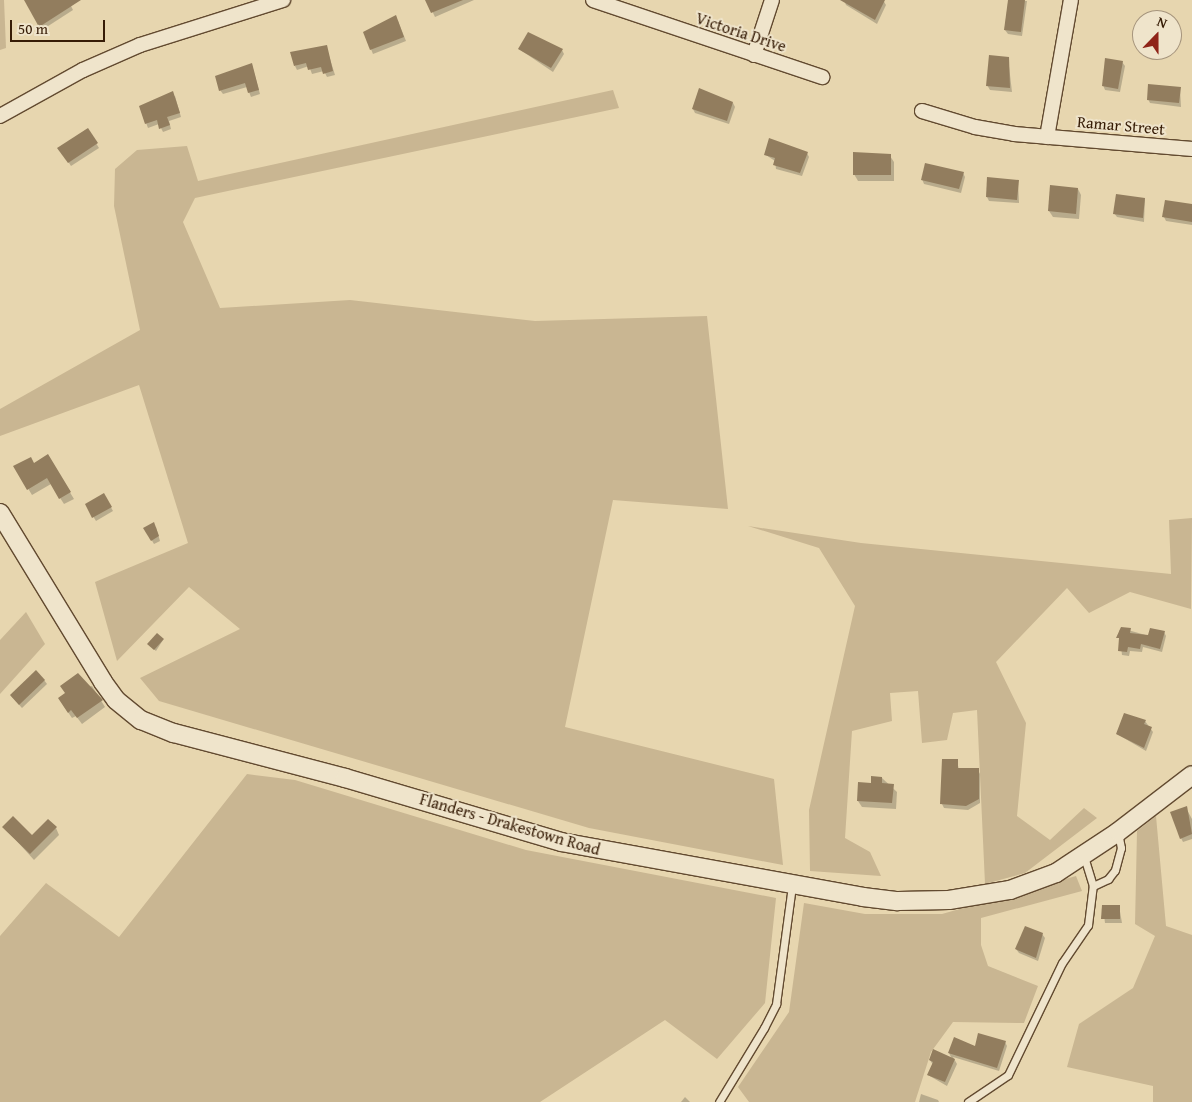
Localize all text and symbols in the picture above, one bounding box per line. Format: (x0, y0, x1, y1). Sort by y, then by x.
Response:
street label: Victoria Drive (693, 8, 789, 56)
scale bar (12, 10, 108, 42)
north arrow (1132, 10, 1182, 60)
text: N (1154, 11, 1170, 33)
text: 50 m (18, 18, 48, 39)
street label: Ramar Street (1076, 112, 1166, 138)
street label: Flanders - Drakestown Road (418, 789, 602, 859)

